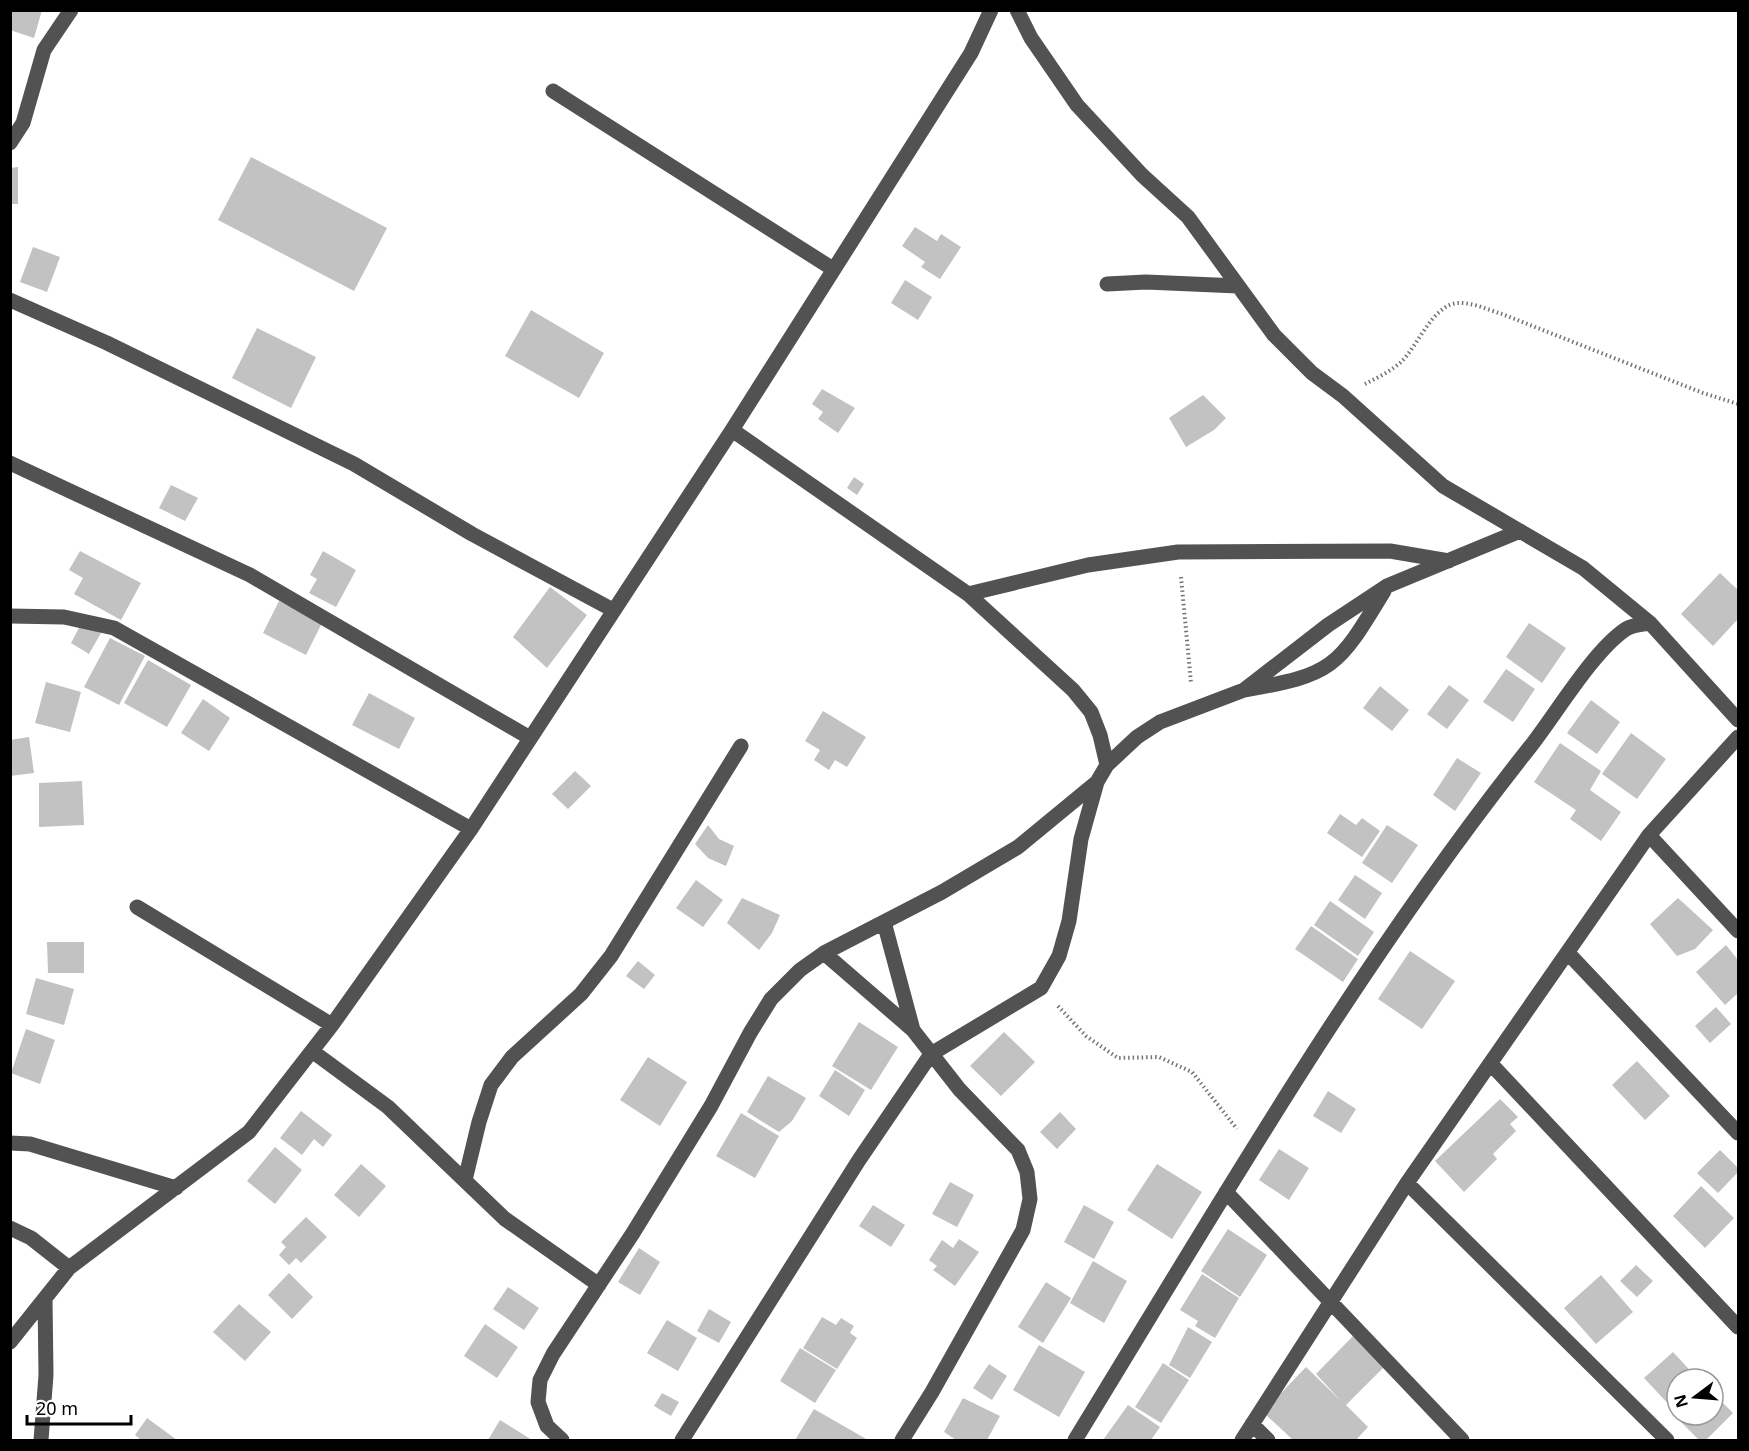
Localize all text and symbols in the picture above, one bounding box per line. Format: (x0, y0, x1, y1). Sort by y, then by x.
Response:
north arrow (1665, 1367, 1725, 1427)
scale bar (27, 1388, 130, 1426)
text: N (1668, 1392, 1693, 1410)
text: 20 m (36, 1396, 78, 1420)

